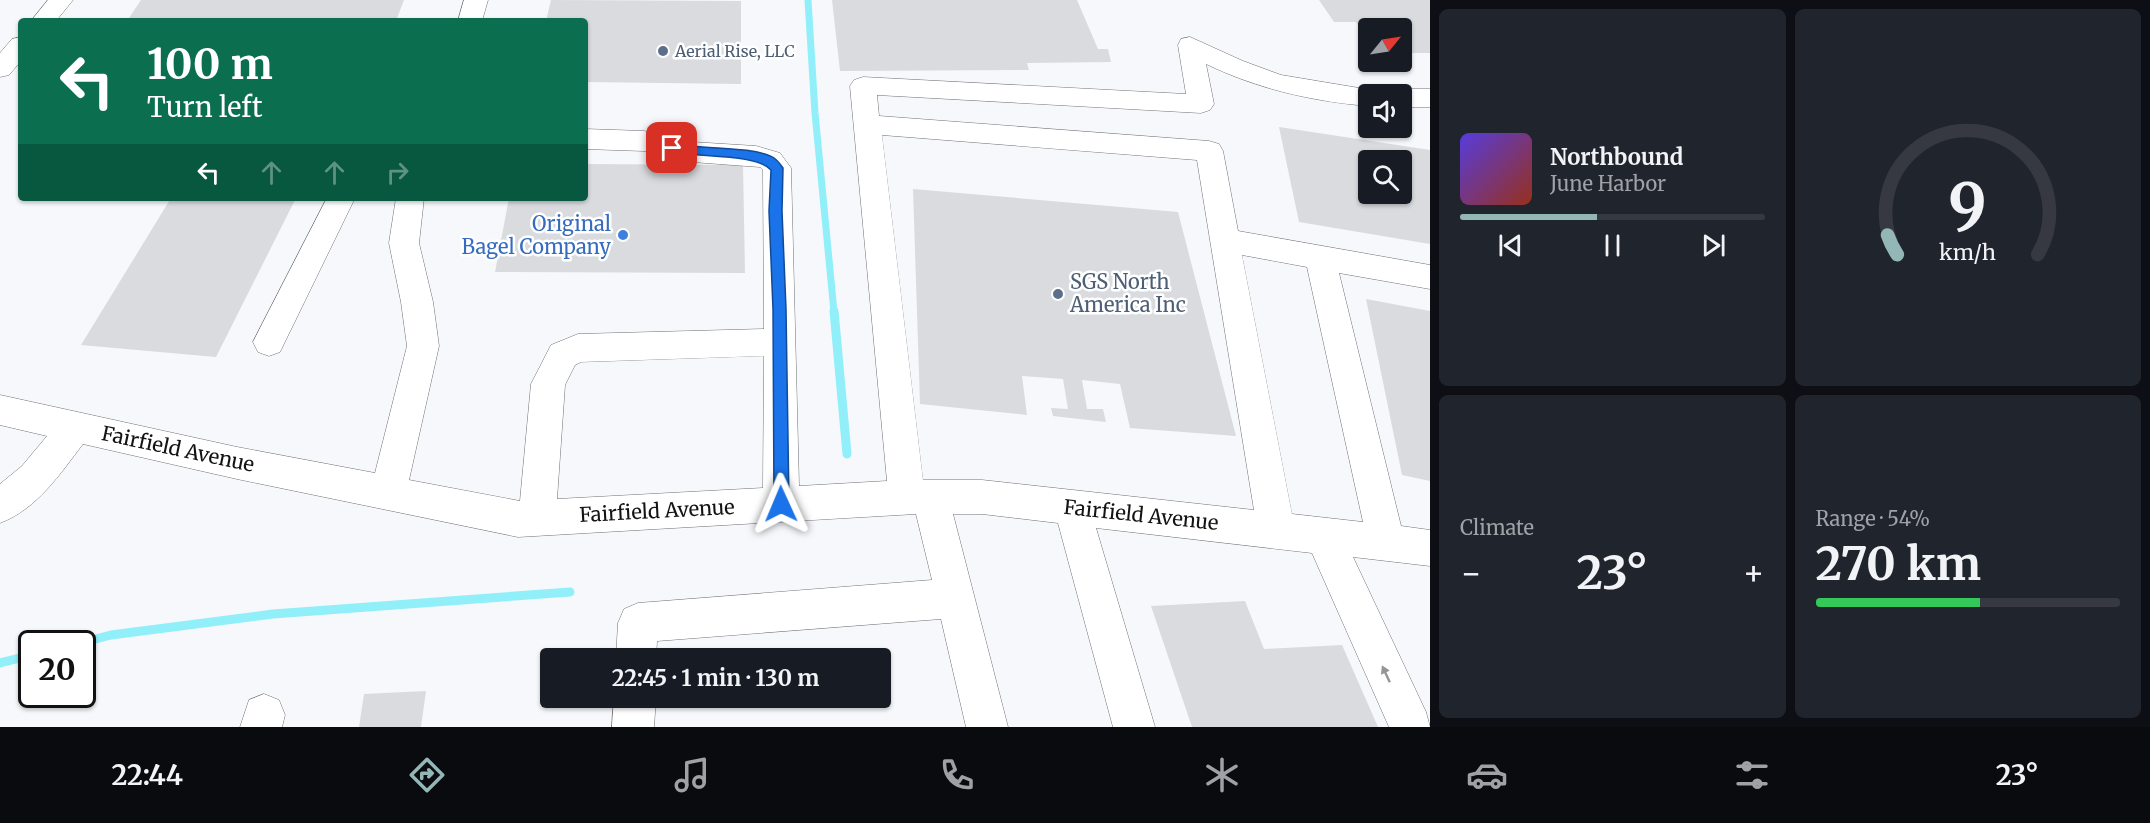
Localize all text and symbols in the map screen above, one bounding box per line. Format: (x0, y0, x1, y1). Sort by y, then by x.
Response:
north arrow (1358, 18, 1412, 72)
map controls (1358, 18, 1412, 204)
text: 100 m (147, 38, 273, 90)
place label: Aerial Rise, LLC (674, 41, 795, 61)
icon: left (48, 42, 126, 120)
marker: Aerial Rise, LLC (656, 44, 670, 58)
button: sound (1358, 84, 1412, 138)
text: Turn left (147, 90, 262, 124)
pin (646, 122, 697, 173)
icon: arrive (655, 131, 688, 164)
text: Northbound (1550, 143, 1683, 171)
button: search (1358, 150, 1412, 204)
icon: left (192, 156, 225, 189)
icon: ahead (255, 156, 288, 189)
icon: ahead (318, 156, 351, 189)
icon: right (381, 156, 414, 189)
text: 9 (1948, 168, 1987, 246)
text: June Harbor (1550, 171, 1666, 196)
place label: Original Bagel Company (462, 211, 611, 259)
marker: Original Bagel Company (616, 228, 630, 242)
icon: previous (1494, 229, 1527, 262)
icon: pause (1596, 229, 1629, 262)
icon: next (1697, 229, 1730, 262)
text: km/h (1939, 239, 1996, 266)
place label: SGS North America Inc (1069, 269, 1186, 317)
marker: SGS North America Inc (1051, 287, 1065, 301)
street label: Fairfield Avenue (99, 420, 257, 477)
position arrow (749, 472, 813, 536)
street label: Fairfield Avenue (579, 494, 735, 527)
street label: Fairfield Avenue (1062, 494, 1220, 535)
text: Range · 54% (1816, 506, 1930, 531)
text: Climate (1460, 515, 1534, 540)
text: 270 km (1816, 536, 1981, 592)
text: 23° (1577, 545, 1648, 601)
text: − (1460, 553, 1482, 594)
text: + (1742, 553, 1764, 594)
speed limit sign: 20 (18, 630, 96, 708)
text: 22:45 · 1 min · 130 m (612, 664, 819, 692)
one-way arrow (1382, 665, 1391, 682)
icon: directions (406, 754, 448, 796)
icon: music (671, 754, 713, 796)
icon: phone (936, 754, 978, 796)
icon: climate (1201, 754, 1243, 796)
icon: car (1466, 754, 1508, 796)
icon: filters (1731, 754, 1773, 796)
text: 22:44 (111, 758, 183, 792)
text: 23° (1996, 758, 2039, 792)

